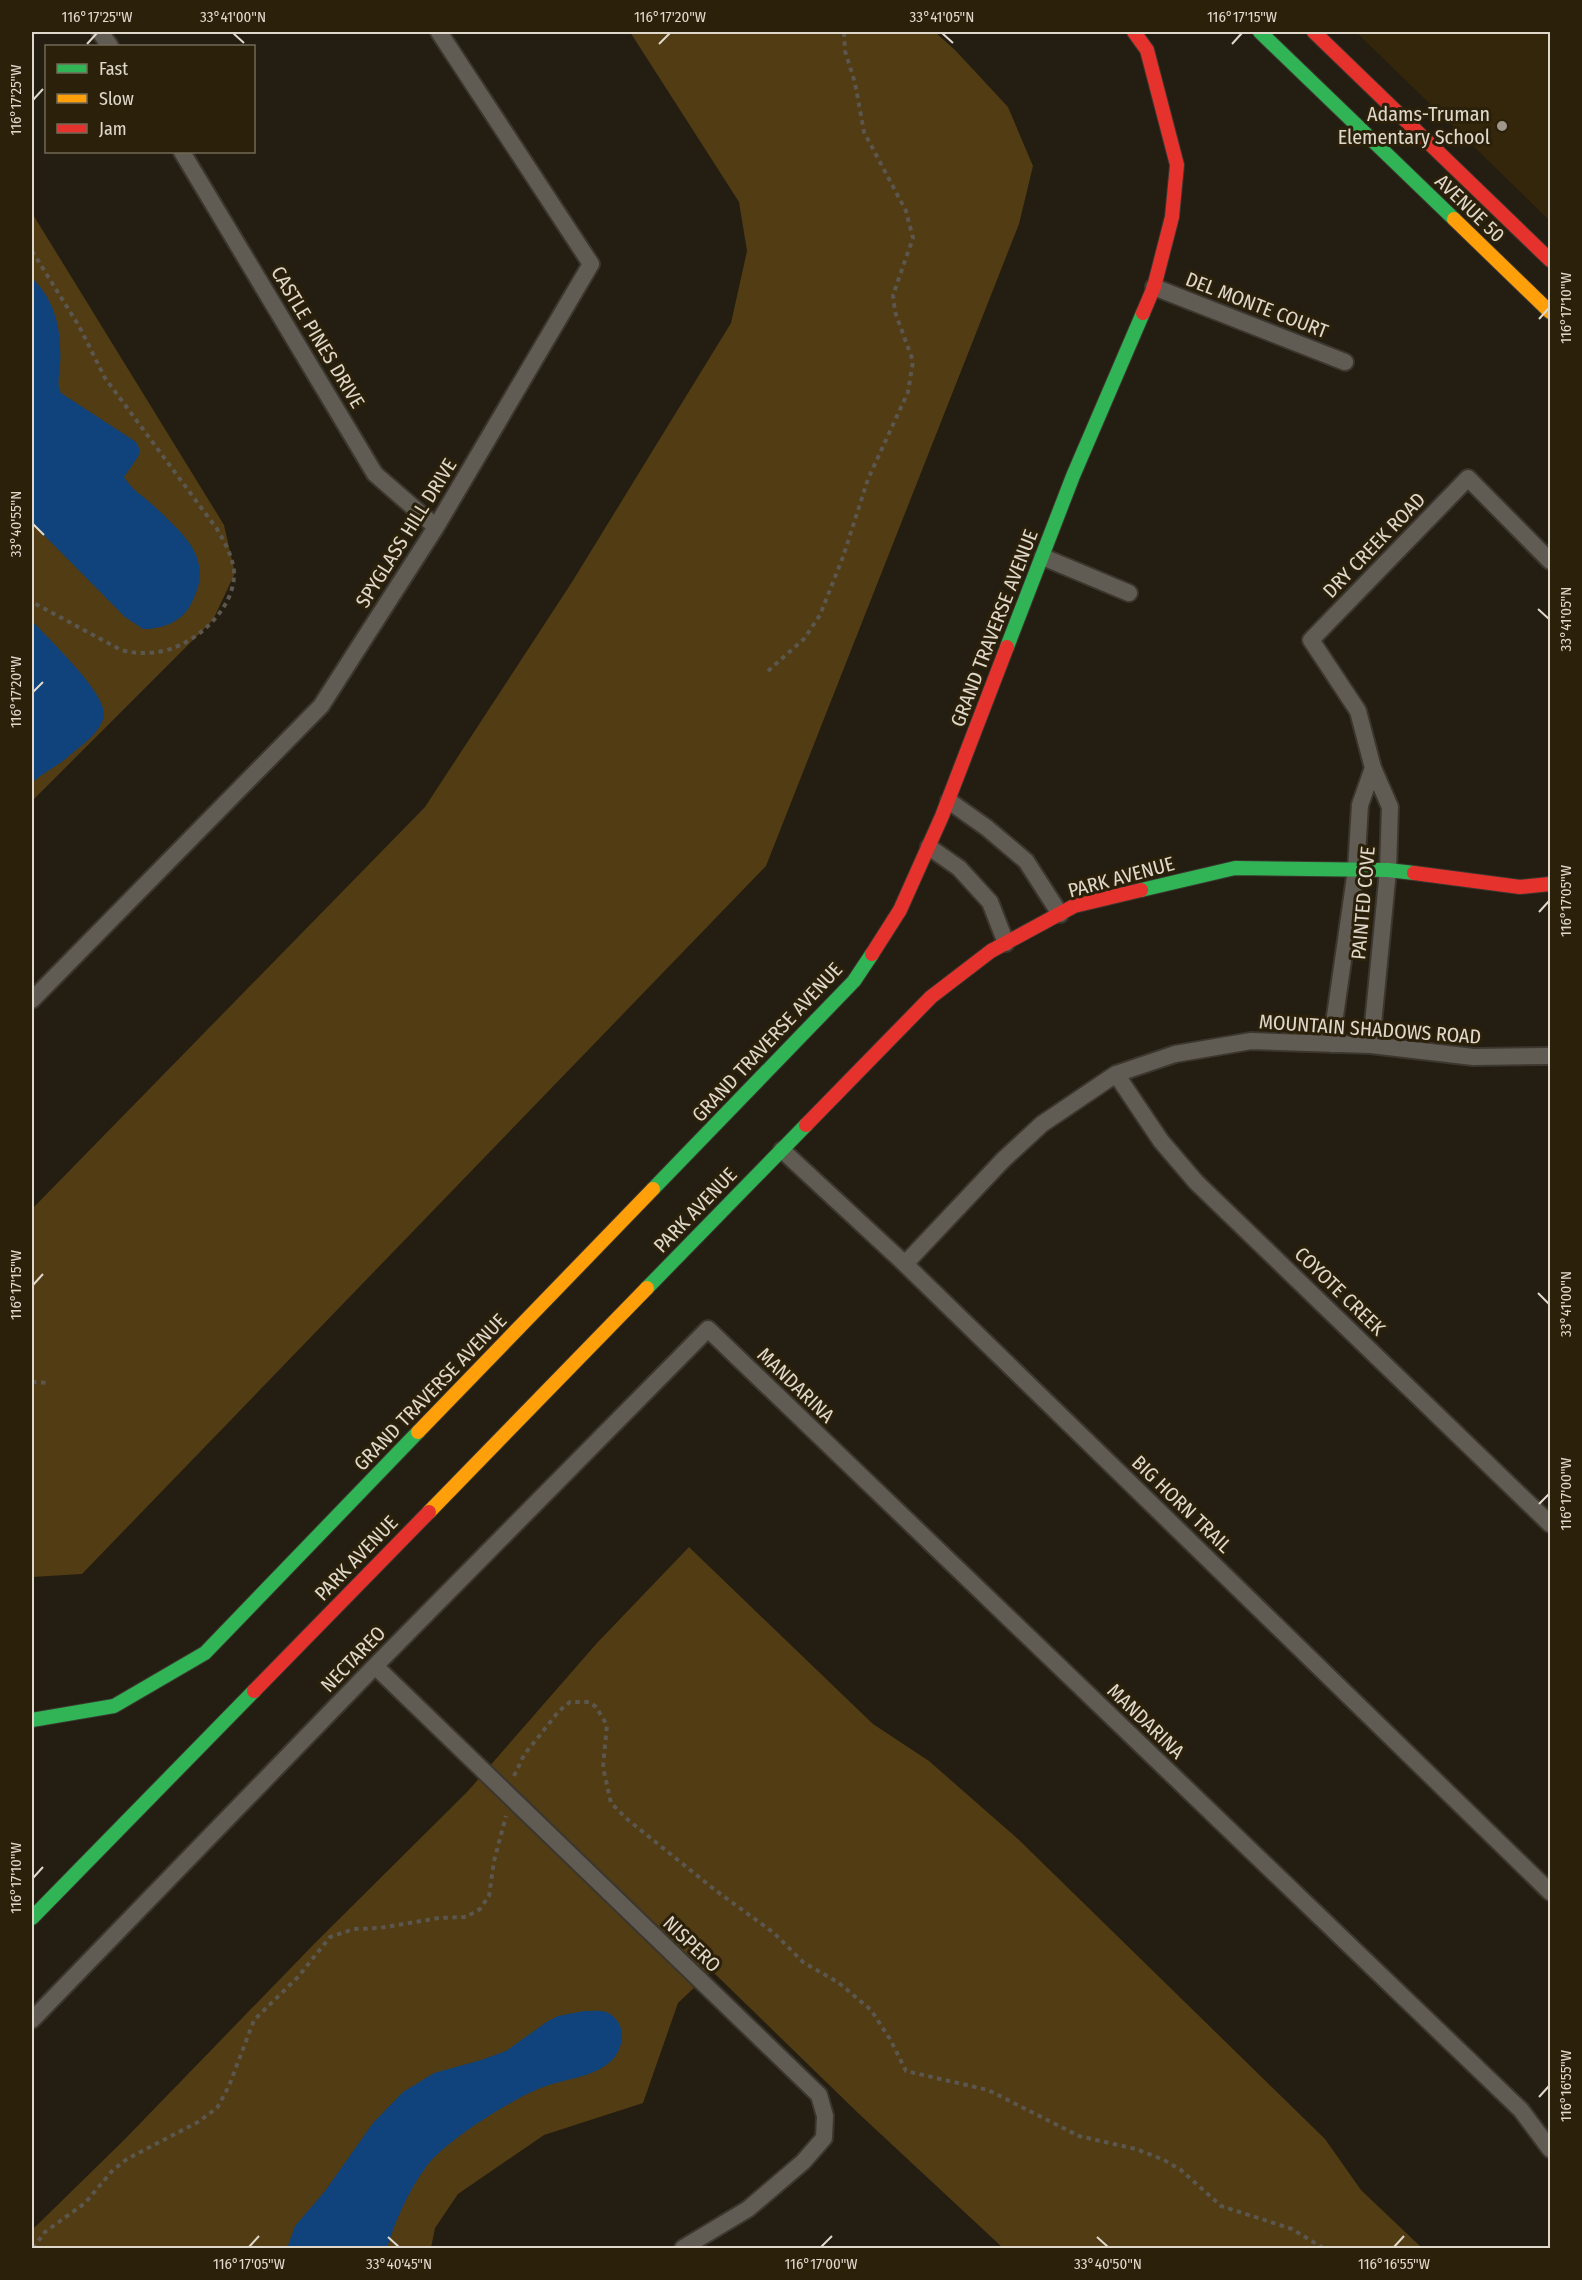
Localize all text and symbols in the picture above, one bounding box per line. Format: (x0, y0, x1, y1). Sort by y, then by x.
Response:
text: 116°17'25"W (62, 8, 132, 26)
text: 33°41'00"N (200, 8, 266, 26)
text: 116°17'20"W (634, 8, 706, 26)
text: 33°41'05"N (910, 8, 974, 26)
text: 116°17'15"W (1207, 8, 1277, 26)
legend (45, 45, 255, 153)
text: Fast (99, 58, 128, 80)
text: 116°17'25"W (7, 65, 25, 135)
text: Slow (99, 88, 134, 110)
place label: Adams-Truman Elementary School (1338, 102, 1490, 149)
text: Jam (99, 118, 127, 140)
marker: Adams-Truman Elementary School (1495, 119, 1509, 133)
street label: AVENUE 50 (1430, 169, 1510, 247)
street label: CASTLE PINES DRIVE (266, 262, 370, 412)
street label: DEL MONTE COURT (1182, 267, 1332, 343)
text: 116°17'10"W (1557, 272, 1575, 344)
street label: SPYGLASS HILL DRIVE (350, 454, 462, 612)
street label: DRY CREEK ROAD (1318, 487, 1430, 603)
text: 33°40'55"N (7, 491, 25, 557)
street label: GRAND TRAVERSE AVENUE (945, 526, 1043, 730)
text: 33°41'05"N (1557, 587, 1575, 651)
text: 116°17'20"W (7, 656, 25, 728)
street label: PAINTED COVE (1346, 845, 1380, 961)
street label: PARK AVENUE (1065, 851, 1177, 903)
text: 116°17'05"W (1557, 865, 1575, 937)
street label: GRAND TRAVERSE AVENUE (687, 957, 847, 1127)
street label: MOUNTAIN SHADOWS ROAD (1258, 1009, 1482, 1049)
street label: PARK AVENUE (648, 1162, 742, 1258)
street label: COYOTE CREEK (1290, 1242, 1391, 1340)
text: 116°17'15"W (7, 1250, 25, 1320)
text: 33°41'00"N (1557, 1271, 1575, 1337)
street label: GRAND TRAVERSE AVENUE (349, 1308, 511, 1476)
street label: MANDARINA (753, 1342, 840, 1428)
street label: BIG HORN TRAIL (1127, 1450, 1237, 1558)
text: 116°17'00"W (1557, 1457, 1575, 1531)
street label: PARK AVENUE (309, 1510, 403, 1606)
street label: NECTAREO (316, 1621, 390, 1697)
street label: MANDARINA (1103, 1678, 1190, 1764)
text: 116°17'10"W (7, 1842, 25, 1914)
street label: NISPERO (658, 1911, 726, 1977)
text: 116°16'55"W (1557, 2050, 1575, 2122)
text: 116°17'05"W (213, 2255, 285, 2273)
text: 33°40'45"N (366, 2255, 432, 2273)
text: 116°17'00"W (784, 2255, 858, 2273)
text: 33°40'50"N (1074, 2255, 1142, 2273)
text: 116°16'55"W (1358, 2255, 1430, 2273)

